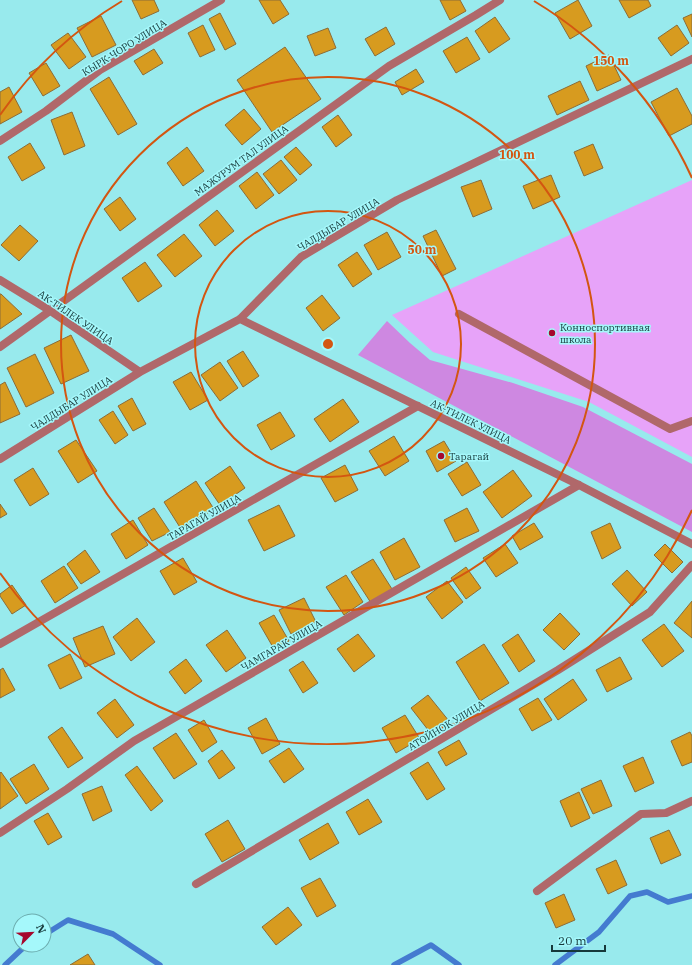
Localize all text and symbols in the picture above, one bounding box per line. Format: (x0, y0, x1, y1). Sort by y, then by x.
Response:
street label: КЫРК-ЧОРО УЛИЦА (80, 16, 169, 79)
text: 150 m (593, 53, 629, 68)
street label: МАЖУРУМ ТАЛ УЛИЦА (192, 122, 291, 199)
text: 100 m (499, 147, 535, 162)
street label: ЧАЛДЫБАР УЛИЦА (295, 195, 382, 254)
text: 50 m (408, 242, 437, 257)
street label: АК-ТИЛЕК УЛИЦА (35, 287, 116, 348)
place label: Конноспортивная школа (560, 321, 650, 346)
marker: Конноспортивная школа (547, 328, 557, 338)
centre of rings (321, 337, 335, 351)
street label: ЧАЛДЫБАР УЛИЦА (28, 373, 115, 434)
street label: АК-ТИЛЕК УЛИЦА (428, 396, 513, 447)
place label: Тарагай (449, 450, 490, 463)
marker: Тарагай (436, 451, 446, 461)
street label: ТАРАГАЙ УЛИЦА (165, 491, 243, 544)
street label: ЧАМГАРАК УЛИЦА (238, 617, 324, 674)
street label: АТОЙНОК УЛИЦА (406, 697, 487, 753)
north arrow (12, 913, 52, 953)
text: N (33, 922, 49, 936)
scale bar (552, 927, 605, 953)
text: 20 m (558, 933, 587, 948)

